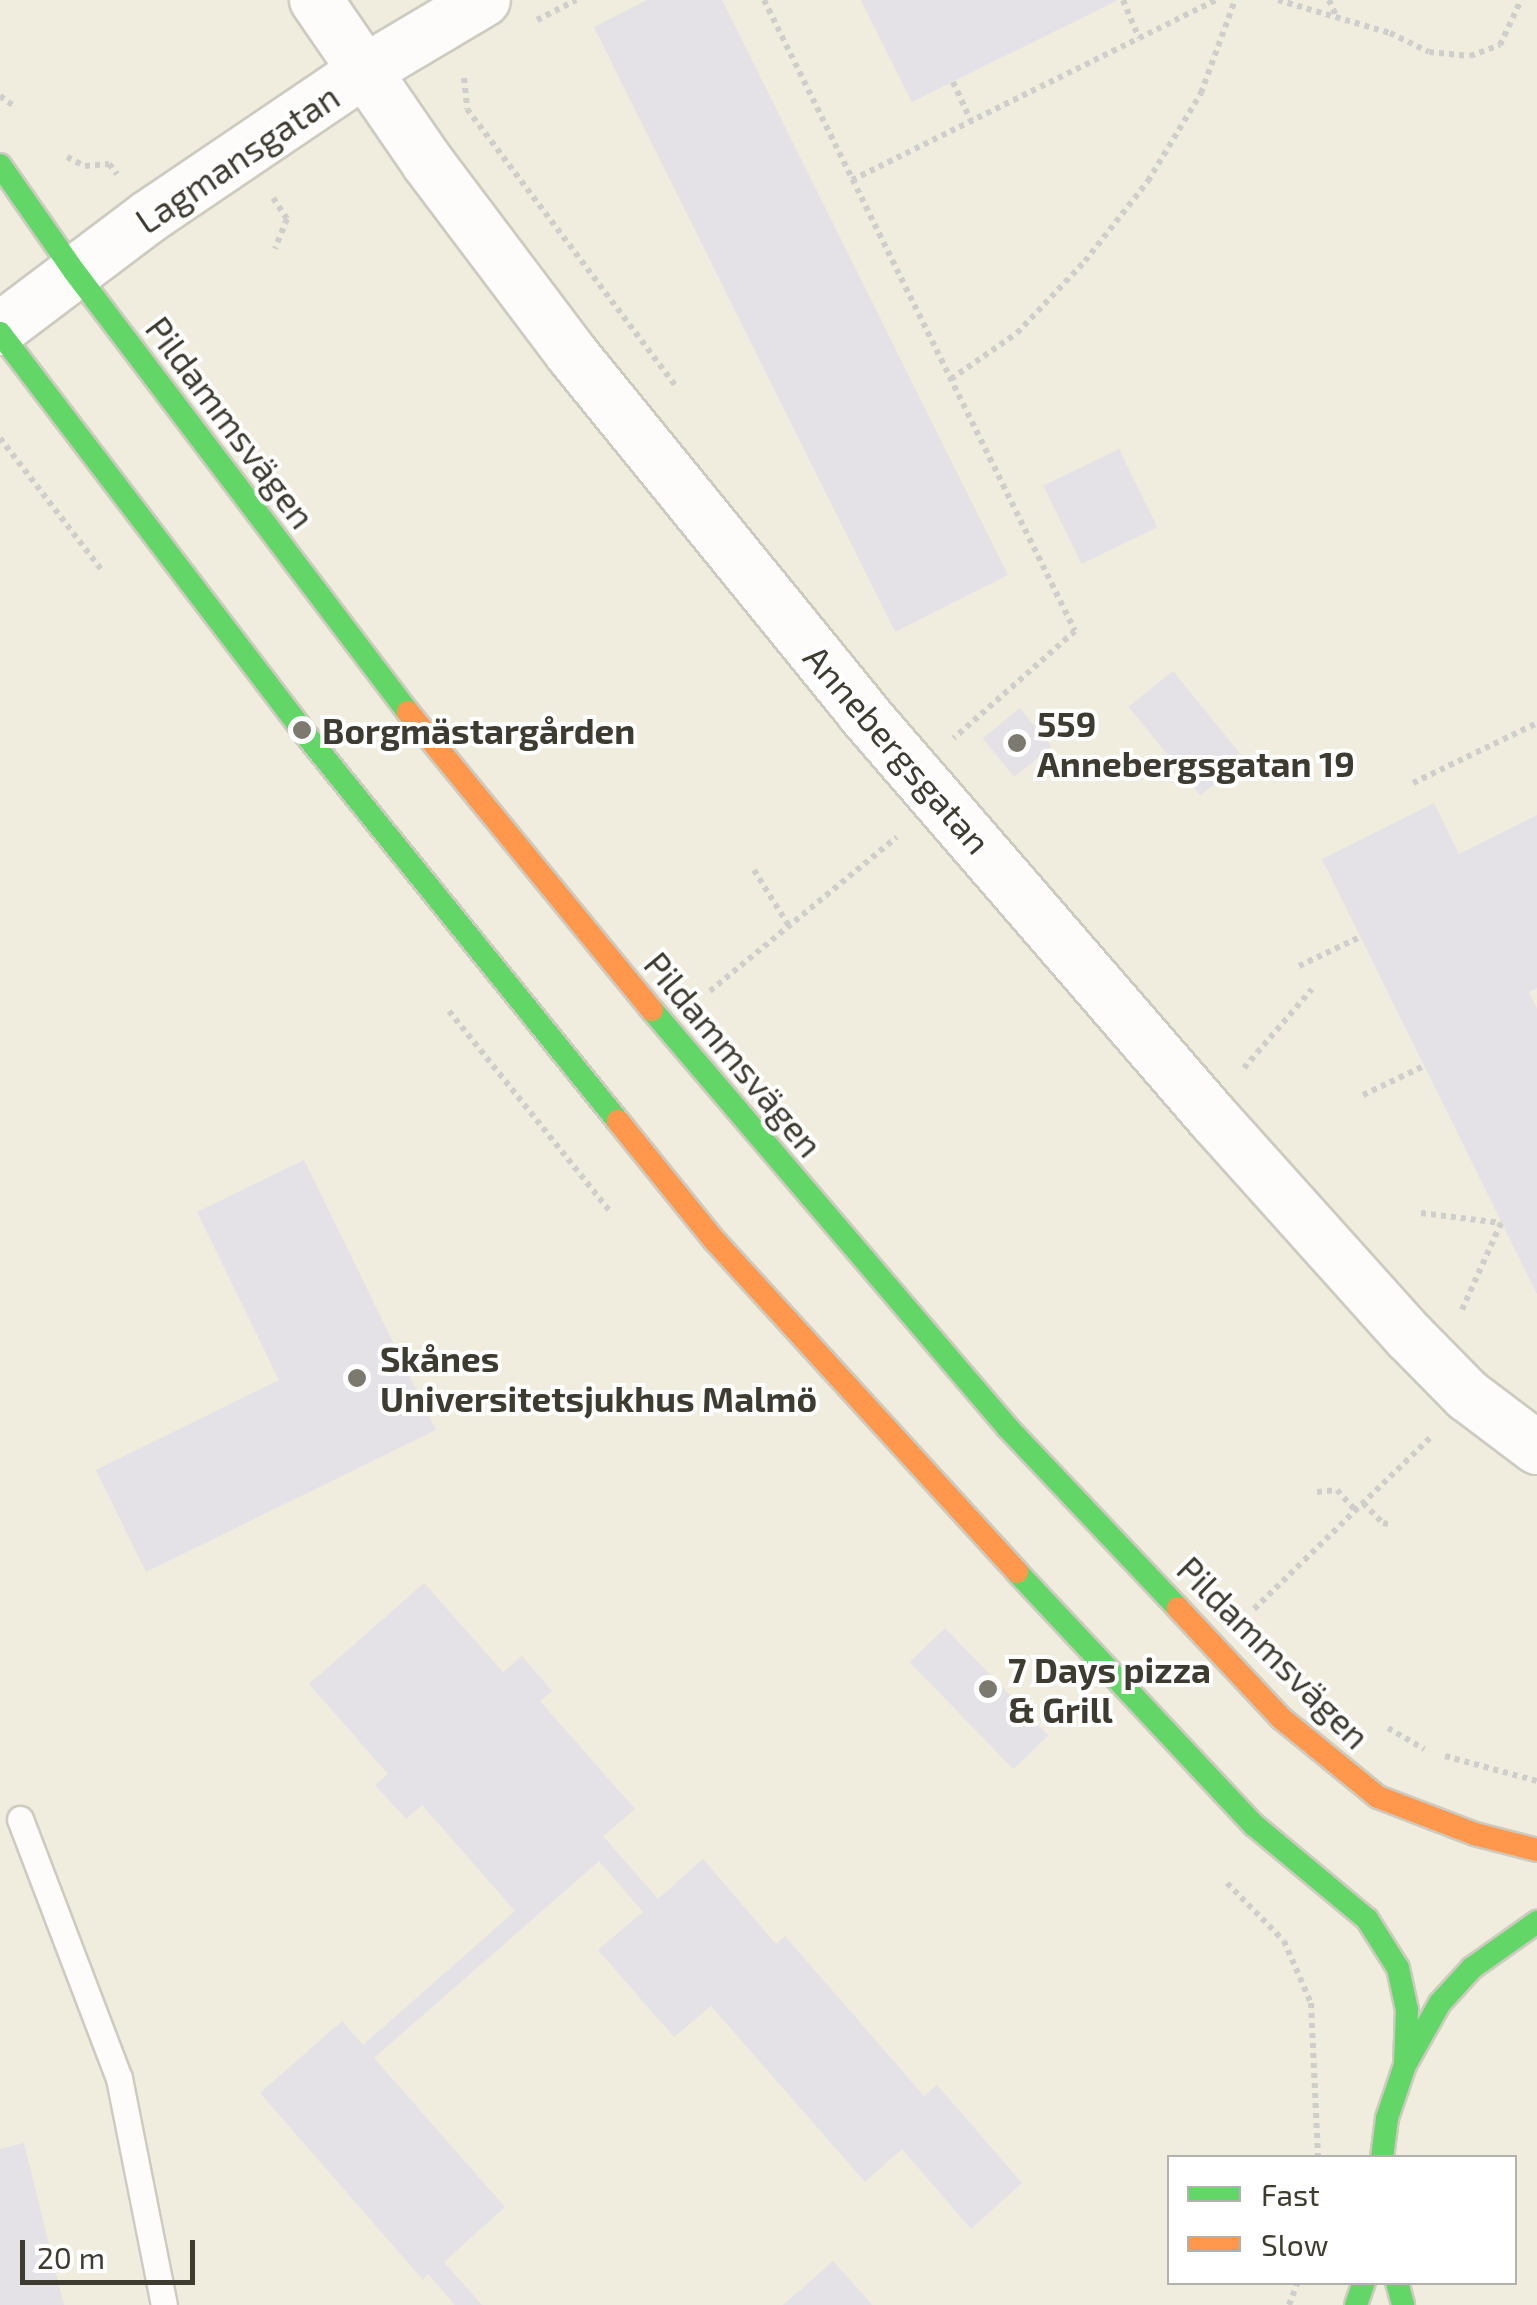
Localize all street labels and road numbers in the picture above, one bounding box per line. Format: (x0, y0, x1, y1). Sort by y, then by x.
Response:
street label: Lagmansgatan (127, 75, 347, 241)
street label: Pildammsvägen (138, 308, 324, 536)
street label: Annebergsgatan (796, 636, 1000, 862)
street label: Pildammsvägen (636, 943, 832, 1165)
street label: Pildammsvägen (1169, 1547, 1379, 1757)

